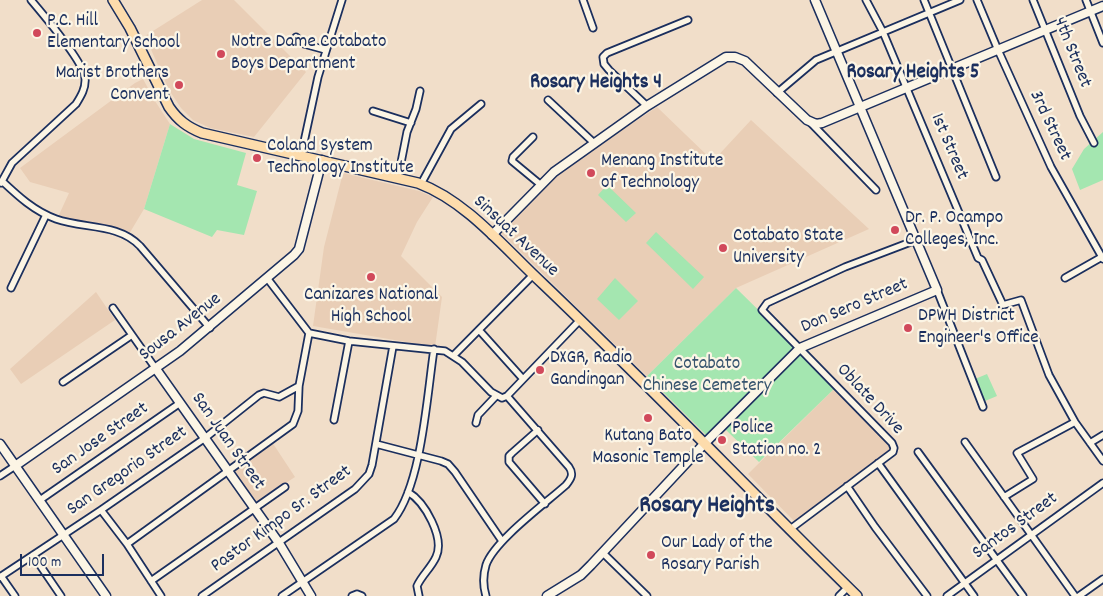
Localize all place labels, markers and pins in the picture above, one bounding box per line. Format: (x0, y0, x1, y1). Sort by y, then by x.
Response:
place label: P.C. Hill Elementary School (47, 11, 180, 55)
marker: P.C. Hill Elementary School (31, 27, 43, 39)
place label: Notre Dame Cotabato Boys Department (231, 32, 386, 76)
marker: Notre Dame Cotabato Boys Department (215, 48, 227, 60)
place label: Marist Brothers Convent (55, 63, 169, 107)
marker: Marist Brothers Convent (173, 79, 185, 91)
place label: Coland System Technology Institute (267, 136, 414, 180)
place label: Menang Institute of Technology (601, 151, 723, 195)
marker: Coland System Technology Institute (251, 152, 263, 164)
marker: Menang Institute of Technology (585, 167, 597, 179)
place label: Dr. P. Ocampo Colleges, Inc. (905, 208, 1003, 252)
marker: Dr. P. Ocampo Colleges, Inc. (889, 224, 901, 236)
place label: Cotabato State University (733, 226, 843, 270)
marker: Cotabato State University (717, 242, 729, 254)
marker: Canizares National High School (365, 271, 377, 283)
place label: Canizares National High School (304, 285, 438, 329)
place label: DPWH District Engineer's Office (918, 306, 1039, 350)
marker: DPWH District Engineer's Office (902, 322, 914, 334)
place label: DXGR, Radio Gandingan (550, 348, 632, 392)
marker: DXGR, Radio Gandingan (534, 364, 546, 376)
marker: Kutang Bato Masonic Temple (642, 412, 654, 424)
place label: Police Station no. 2 (732, 418, 821, 462)
place label: Kutang Bato Masonic Temple (592, 426, 704, 470)
marker: Police Station no. 2 (716, 434, 728, 446)
place label: Our Lady of the Rosary Parish (661, 533, 773, 577)
marker: Our Lady of the Rosary Parish (645, 549, 657, 561)

